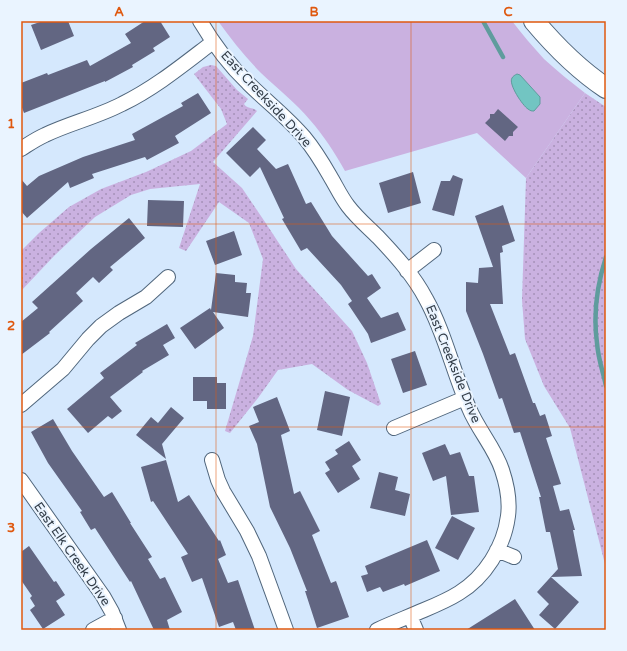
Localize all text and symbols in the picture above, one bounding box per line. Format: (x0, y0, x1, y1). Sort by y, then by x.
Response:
text: A (114, 4, 124, 20)
text: B (309, 4, 319, 20)
text: C (503, 4, 513, 20)
street label: East Creekside Drive (217, 47, 315, 151)
text: 1 (7, 116, 15, 132)
street label: East Creekside Drive (422, 303, 484, 425)
text: 2 (7, 318, 15, 334)
street label: East Elk Creek Drive (30, 499, 114, 609)
text: 3 (7, 520, 15, 536)

